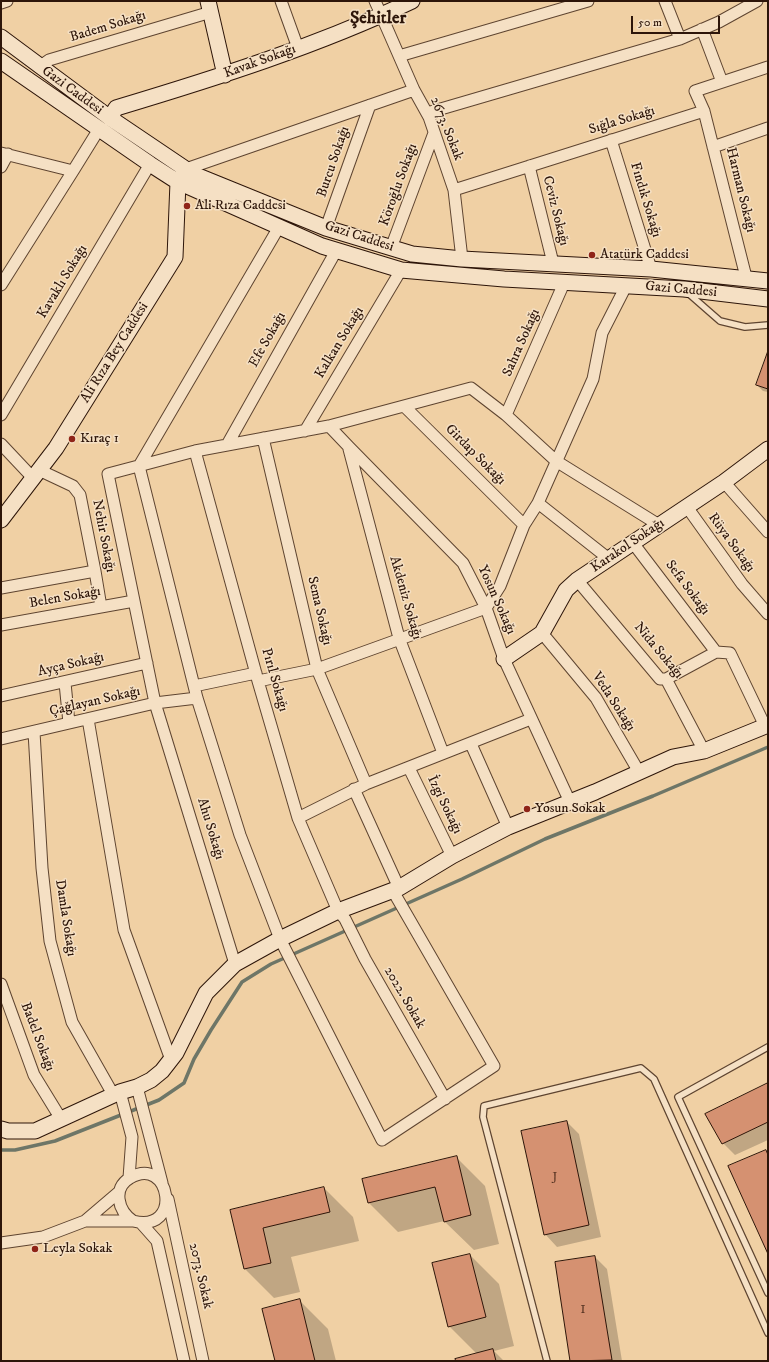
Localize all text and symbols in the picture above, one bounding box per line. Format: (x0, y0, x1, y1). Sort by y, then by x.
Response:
street label: Badem Sokağı (68, 7, 148, 47)
district label: Şehitler (350, 8, 406, 30)
scale bar (633, 8, 722, 34)
text: 50 m (638, 15, 662, 30)
street label: Kavak Sokağı (222, 41, 298, 83)
street label: Gazi Caddesi (38, 63, 106, 119)
street label: 2673. Sokak (426, 95, 466, 163)
street label: Sığla Sokağı (587, 103, 657, 139)
street label: Burcu Sokağı (314, 124, 354, 200)
street label: Köroğlu Sokağı (376, 141, 422, 229)
street label: Harman Sokağı (721, 146, 759, 234)
street label: Fındık Sokağı (626, 161, 664, 239)
street label: Ceviz Sokağı (538, 174, 572, 248)
place label: Ali Rıza Caddesi (195, 198, 286, 214)
marker: Ali Rıza Caddesi (182, 201, 192, 211)
street label: Gazi Caddesi (322, 218, 396, 256)
street label: Kavaklı Sokağı (34, 242, 92, 322)
place label: Atatürk Caddesi (600, 247, 689, 263)
marker: Atatürk Caddesi (587, 250, 597, 260)
street label: Gazi Caddesi (645, 279, 717, 301)
street label: Ali Rıza Bey Caddesi (77, 300, 153, 406)
street label: Kalkan Sokağı (312, 304, 368, 382)
street label: Sahra Sokağı (500, 307, 544, 379)
street label: Efe Sokağı (246, 309, 290, 371)
street label: Girdap Sokağı (441, 421, 509, 489)
place label: Kıraç 1 (80, 431, 119, 447)
marker: Kıraç 1 (67, 434, 77, 444)
street label: Nehir Sokağı (88, 498, 118, 574)
street label: Rüya Sokağı (704, 510, 758, 576)
street label: Karakol Sokağı (588, 515, 668, 577)
street label: Akdeniz Sokağı (385, 554, 425, 642)
street label: Sefa Sokağı (661, 557, 713, 619)
street label: Yosun Sokağı (473, 563, 519, 637)
street label: Sema Sokağı (303, 575, 335, 647)
street label: Belen Sokağı (28, 583, 102, 613)
street label: Nida Sokağı (630, 620, 686, 682)
street label: Pırıl Sokağı (257, 646, 291, 714)
street label: Ayça Sokağı (36, 649, 106, 681)
street label: Veda Sokağı (588, 669, 638, 735)
street label: Çağlayan Sokağı (48, 683, 142, 721)
street label: İzgi Sokağı (423, 773, 465, 837)
street label: Ahu Sokağı (193, 796, 227, 862)
place label: Yosun Sokak (535, 801, 605, 817)
marker: Yosun Sokak (522, 804, 532, 814)
street label: Damla Sokağı (51, 878, 79, 958)
street label: 2022. Sokak (380, 964, 428, 1032)
street label: Badel Sokağı (16, 1000, 58, 1074)
house number: J (553, 1171, 557, 1185)
place label: Leyla Sokak (43, 1241, 112, 1257)
street label: 2073. Sokak (184, 1241, 216, 1311)
marker: Leyla Sokak (30, 1244, 40, 1254)
house number: I (581, 1304, 585, 1318)

